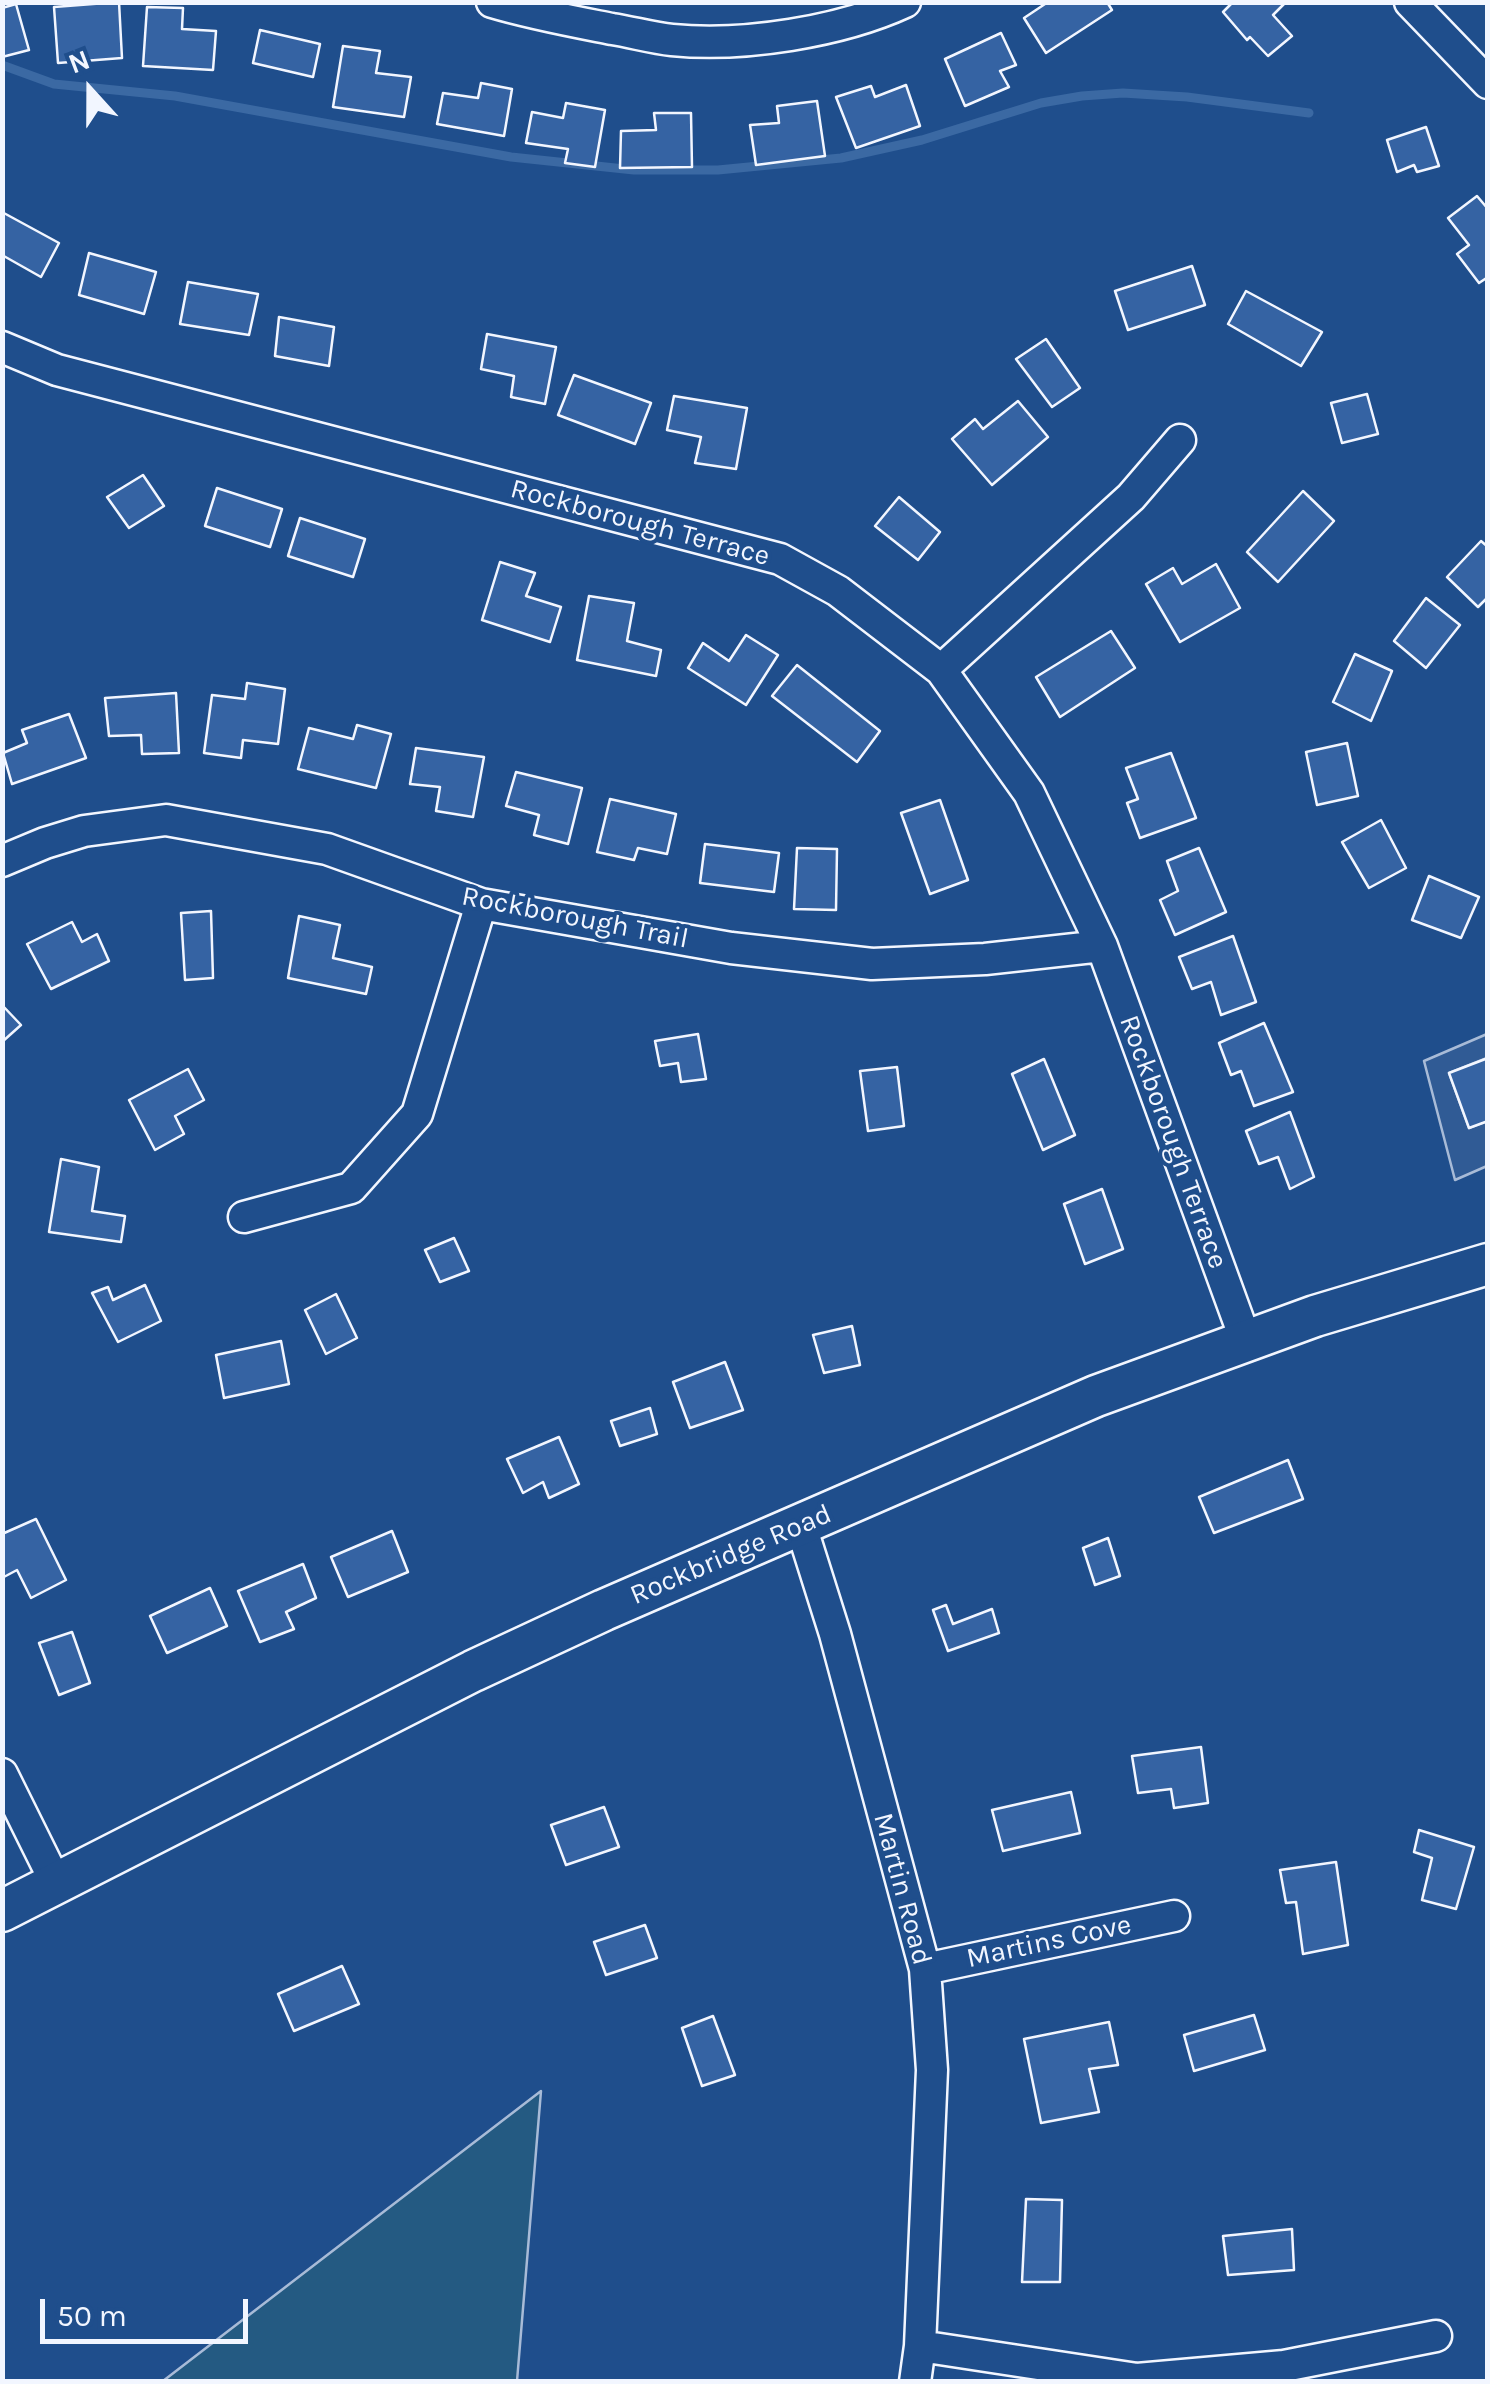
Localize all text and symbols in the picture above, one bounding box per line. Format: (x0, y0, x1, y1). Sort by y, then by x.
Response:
north arrow (40, 40, 140, 140)
text: N (64, 43, 94, 81)
street label: Rockborough Terrace (507, 472, 773, 574)
street label: Rockborough Trail (459, 880, 691, 956)
street label: Rockborough Terrace (1112, 1011, 1234, 1273)
street label: Rockbridge Road (625, 1497, 837, 1613)
street label: Martin Road (866, 1809, 938, 1969)
street label: Martins Cove (964, 1908, 1134, 1976)
scale bar (45, 2279, 252, 2341)
text: 50 m (57, 2298, 127, 2334)

